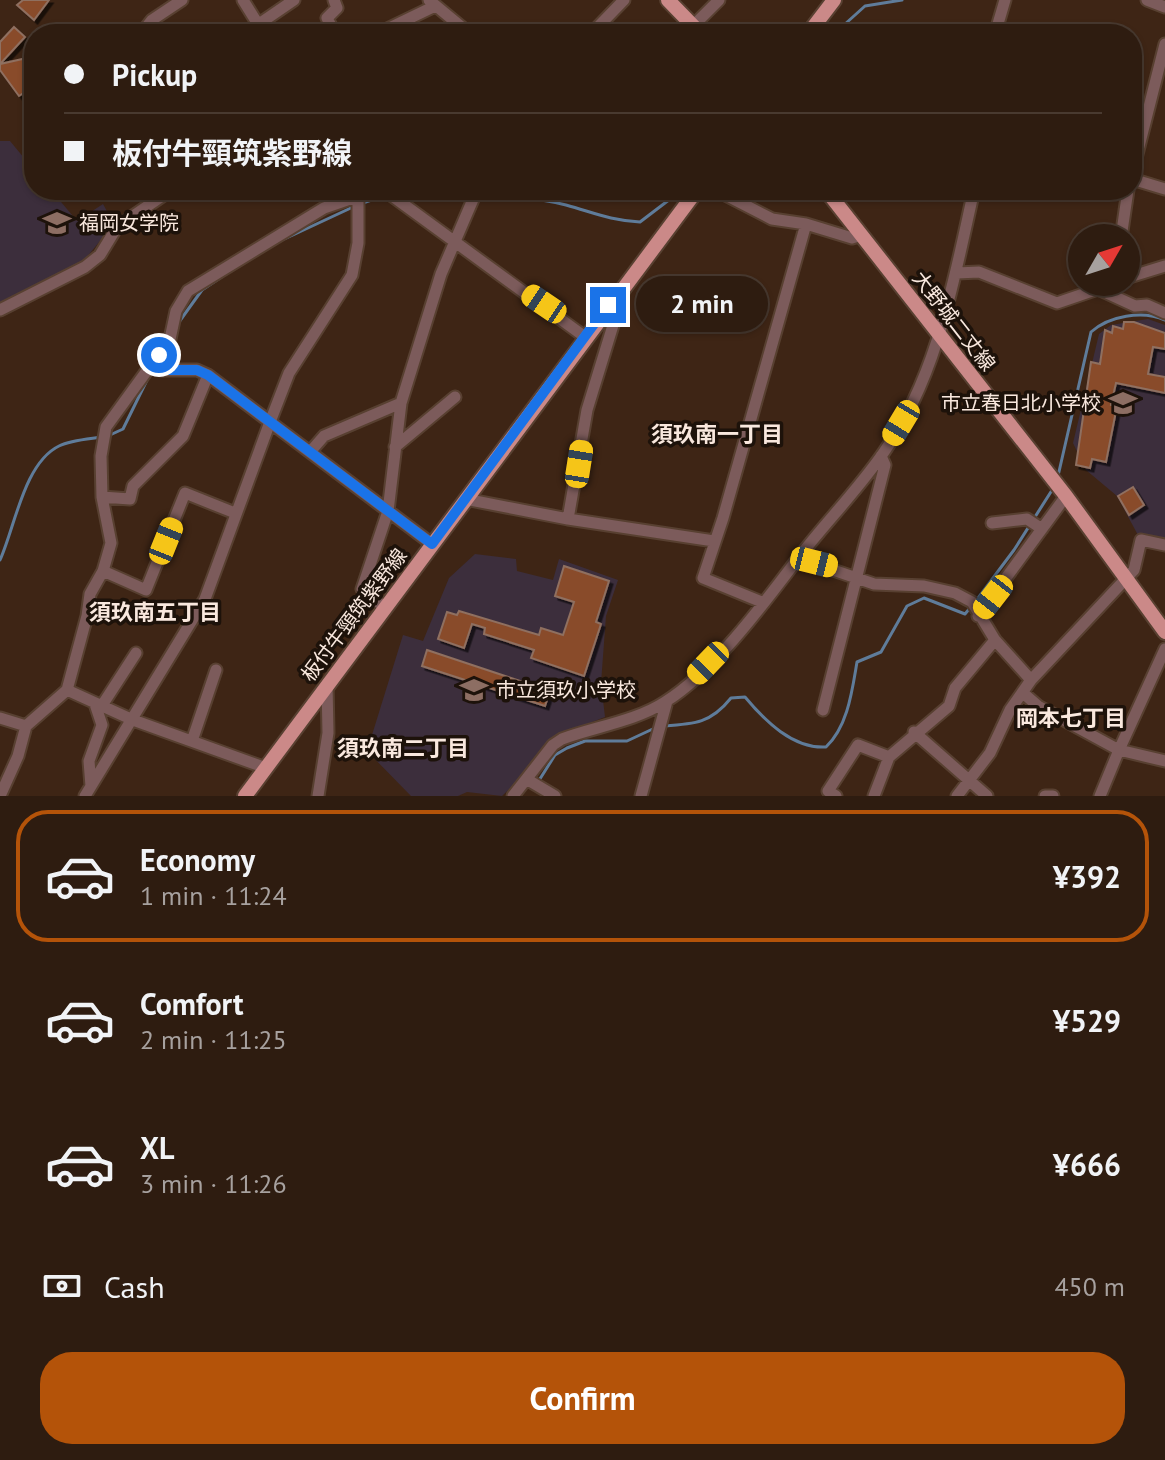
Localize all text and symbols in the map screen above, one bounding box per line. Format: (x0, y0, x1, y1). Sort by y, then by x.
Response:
text: Pickup (112, 55, 197, 94)
text: 板付牛頸筑紫野線 (112, 133, 352, 172)
school or university icon: 福岡女学院 (42, 208, 72, 238)
place label: 福岡女学院 (79, 210, 179, 236)
north arrow (1068, 224, 1140, 296)
map controls (1068, 224, 1140, 296)
street label: 大野城二丈線 (907, 266, 1001, 376)
callout: 2 min (636, 277, 768, 333)
car (517, 281, 571, 327)
route end (590, 287, 626, 323)
text: 2 min (670, 287, 734, 320)
route start (141, 337, 177, 373)
school or university icon: 市立春日北小学校 (1108, 388, 1138, 418)
place label: 市立春日北小学校 (941, 390, 1101, 416)
car (878, 396, 924, 450)
district label: 須玖南一丁目 (651, 420, 783, 448)
car (563, 438, 595, 490)
car (146, 514, 186, 568)
street label: 板付牛頸筑紫野線 (295, 543, 413, 687)
car (788, 545, 840, 579)
car (969, 571, 1017, 623)
district label: 須玖南五丁目 (89, 598, 221, 626)
car (683, 637, 733, 689)
school or university icon: 市立須玖小学校 (459, 675, 489, 705)
place label: 市立須玖小学校 (496, 677, 636, 703)
district label: 岡本七丁目 (1016, 704, 1126, 732)
district label: 須玖南二丁目 (337, 734, 469, 762)
icon: car (44, 840, 116, 912)
text: Economy (140, 840, 255, 879)
text: ¥392 (1053, 857, 1121, 896)
text: 1 min · 11:24 (140, 879, 287, 912)
icon: car (44, 984, 116, 1056)
text: Comfort (140, 984, 243, 1023)
text: ¥529 (1053, 1001, 1121, 1040)
text: 2 min · 11:25 (140, 1023, 287, 1056)
icon: car (44, 1128, 116, 1200)
text: XL (140, 1128, 174, 1167)
text: ¥666 (1053, 1145, 1121, 1184)
text: 3 min · 11:26 (140, 1167, 287, 1200)
icon: cash (40, 1264, 84, 1308)
text: Cash (104, 1267, 165, 1306)
text: 450 m (1054, 1270, 1125, 1303)
button: Confirm (40, 1352, 1125, 1444)

